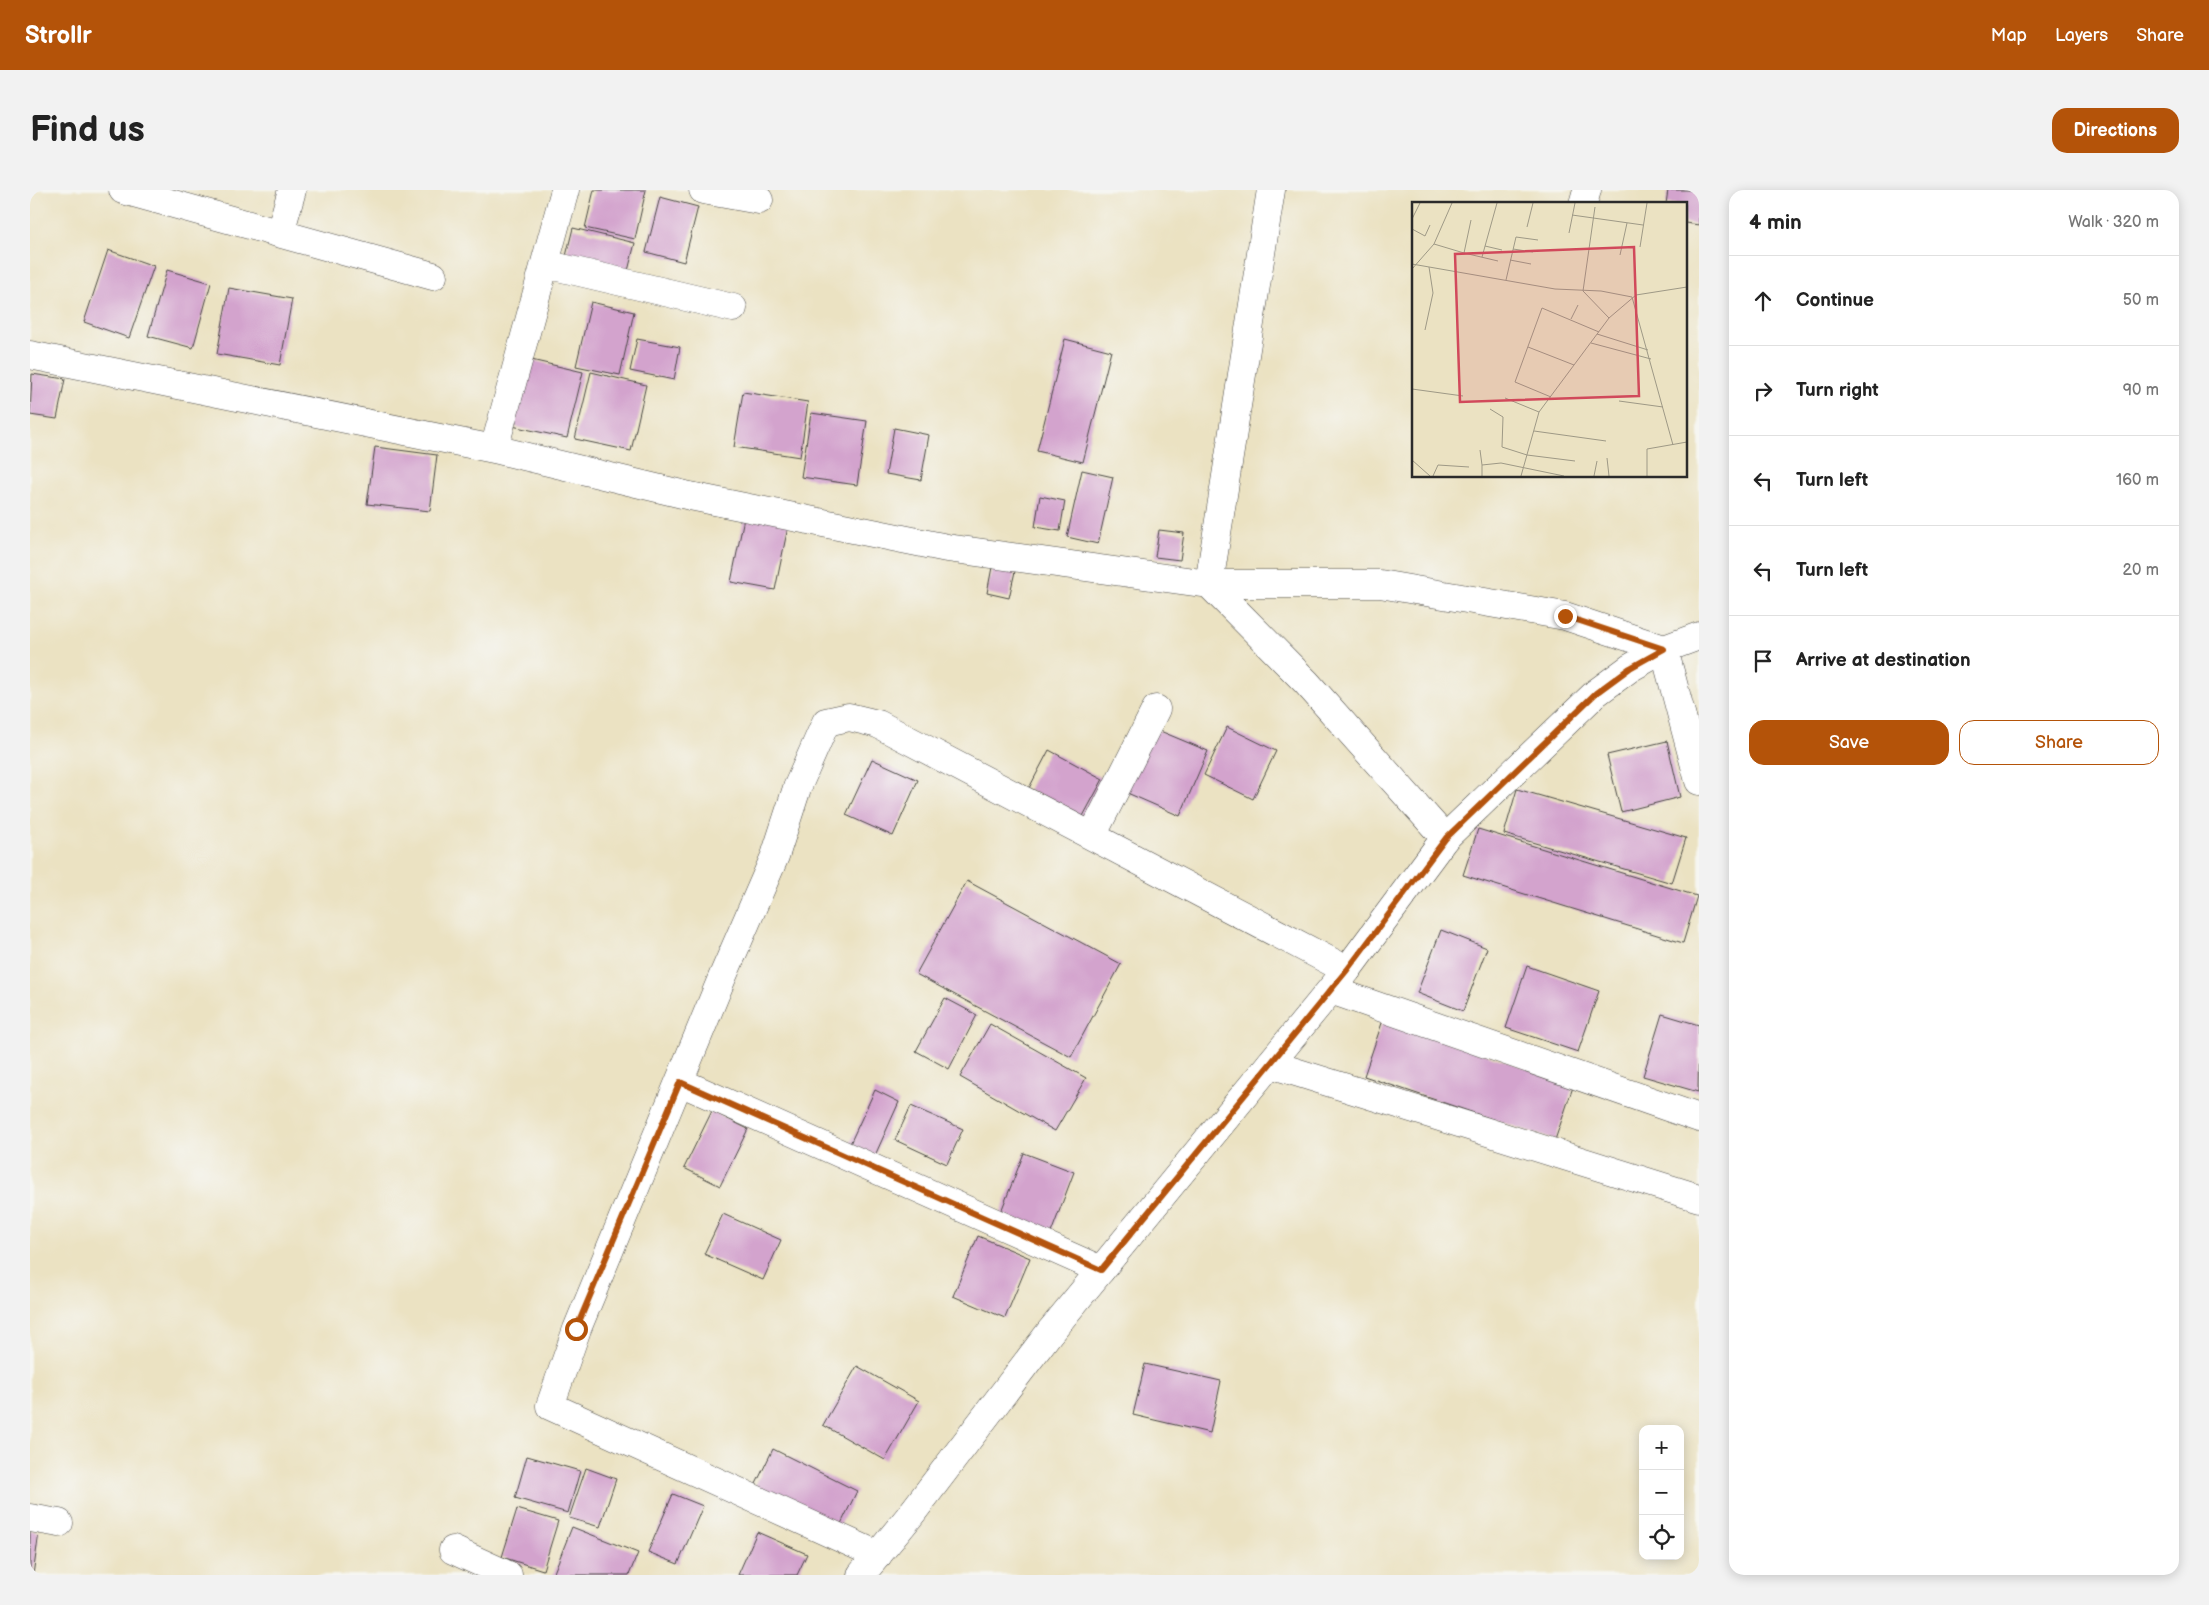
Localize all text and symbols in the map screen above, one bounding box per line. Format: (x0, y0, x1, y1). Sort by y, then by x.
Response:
text: Strollr (25, 21, 92, 50)
text: Map (1991, 25, 2027, 46)
text: Layers (2055, 25, 2108, 46)
text: Share (2136, 25, 2184, 46)
button: Directions (2052, 108, 2179, 153)
text: Find us (30, 109, 145, 152)
inset map (1412, 202, 1686, 478)
text: 4 min (1749, 210, 1802, 235)
text: Walk · 320 m (2068, 213, 2159, 232)
icon: ahead (1749, 287, 1777, 315)
text: Continue (1796, 289, 1874, 312)
text: 50 m (2123, 291, 2159, 310)
icon: right (1749, 377, 1777, 405)
text: Turn right (1796, 379, 1879, 402)
text: 90 m (2123, 381, 2159, 400)
icon: left (1749, 467, 1777, 495)
text: Turn left (1796, 469, 1868, 492)
text: 160 m (2116, 471, 2159, 490)
icon: left (1749, 557, 1777, 585)
text: Turn left (1796, 559, 1868, 582)
text: 20 m (2123, 561, 2159, 580)
route end (1554, 605, 1577, 628)
icon: arrive (1749, 647, 1777, 675)
text: Arrive at destination (1796, 649, 1971, 672)
button: Save (1749, 720, 1949, 765)
button: Share (1959, 720, 2159, 765)
route start (565, 1318, 588, 1341)
map controls (1639, 1425, 1684, 1560)
button: + (1639, 1425, 1684, 1470)
button: − (1639, 1470, 1684, 1515)
button: locate (1639, 1515, 1684, 1560)

